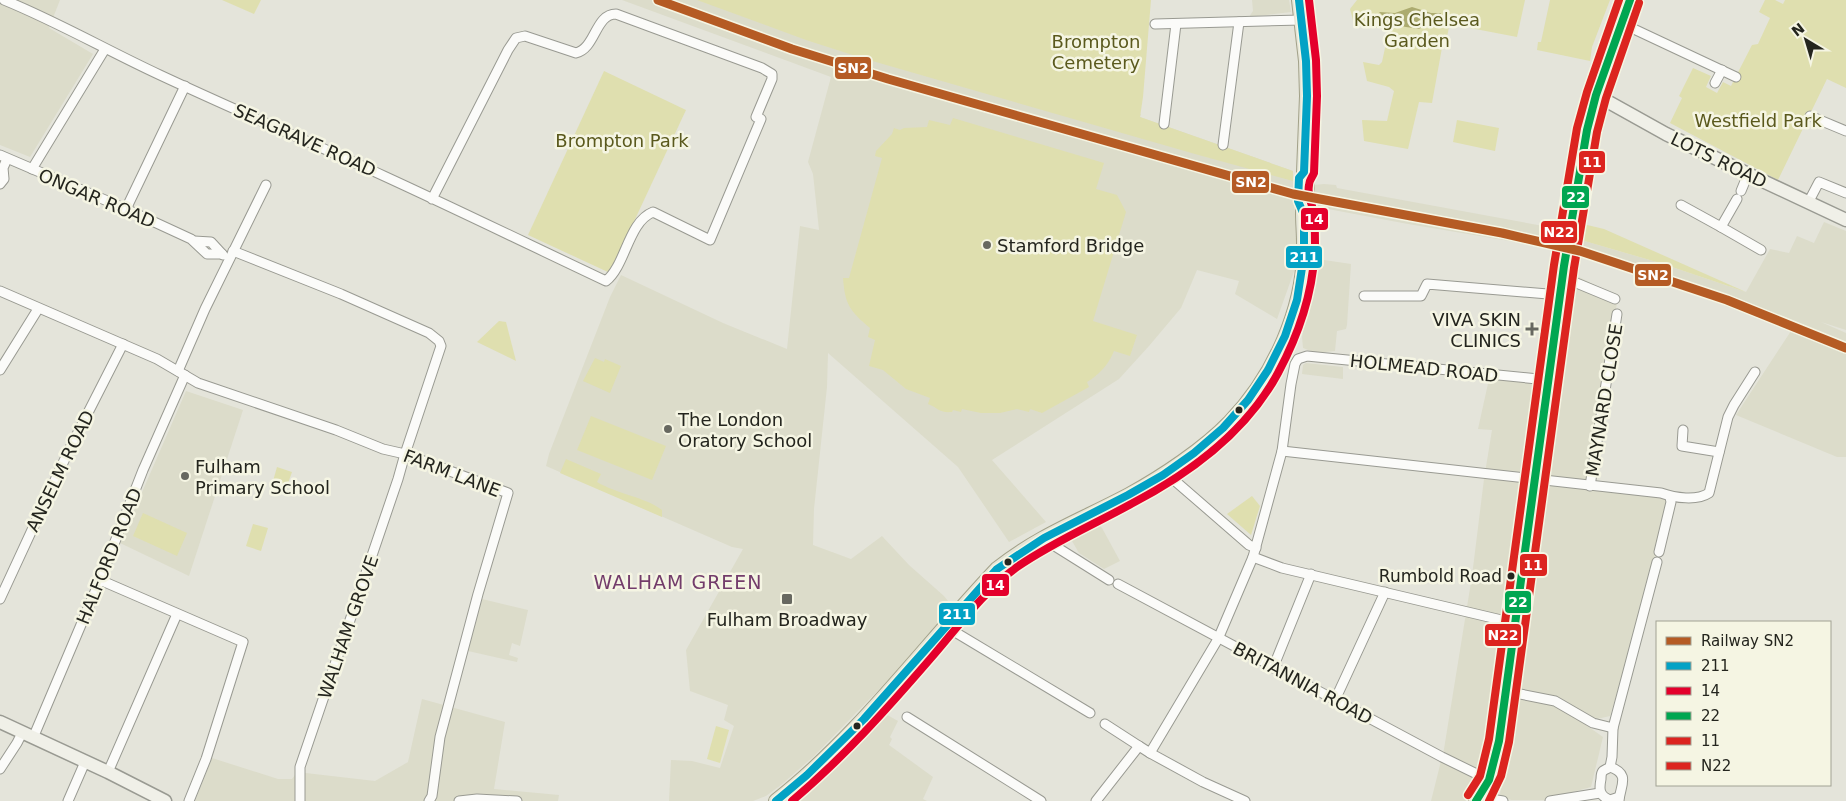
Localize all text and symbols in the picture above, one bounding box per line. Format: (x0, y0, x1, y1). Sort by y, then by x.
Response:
park label: Kings Chelsea Garden (1354, 9, 1480, 51)
north arrow (1781, 15, 1831, 65)
text: N (1788, 20, 1808, 40)
park label: Brompton Cemetery (1052, 31, 1141, 73)
line badge: SN2 (834, 56, 872, 80)
text: SN2 (837, 60, 869, 76)
street label: SEAGRAVE ROAD (231, 99, 379, 181)
park label: Westfield Park (1694, 110, 1822, 131)
street label: LOTS ROAD (1668, 128, 1770, 192)
park label: Brompton Park (555, 130, 689, 151)
line badge: 11 (1578, 150, 1606, 174)
text: 11 (1582, 154, 1602, 170)
street label: ONGAR ROAD (36, 164, 158, 232)
line badge: SN2 (1231, 170, 1270, 194)
text: SN2 (1235, 174, 1267, 190)
line badge: 22 (1561, 185, 1590, 209)
text: 22 (1566, 189, 1586, 205)
line badge: 14 (1300, 207, 1329, 231)
text: 14 (1304, 211, 1324, 227)
line badge: N22 (1540, 220, 1578, 244)
text: N22 (1543, 224, 1575, 240)
place label: Stamford Bridge (997, 235, 1144, 256)
marker: Stamford Bridge (981, 239, 993, 251)
line badge: 211 (1285, 245, 1323, 269)
text: 211 (1289, 249, 1319, 265)
line badge: SN2 (1634, 263, 1672, 287)
text: SN2 (1637, 267, 1669, 283)
place label: VIVA SKIN CLINICS (1432, 309, 1521, 351)
marker: VIVA SKIN CLINICS (1525, 322, 1539, 336)
street label: MAYNARD CLOSE (1582, 322, 1626, 478)
street label: HOLMEAD ROAD (1349, 350, 1499, 386)
unlabelled marker (1234, 405, 1244, 415)
street label: ANSELM ROAD (22, 407, 98, 535)
place label: The London Oratory School (677, 409, 812, 451)
marker: The London Oratory School (662, 423, 674, 435)
street label: FARM LANE (400, 445, 504, 501)
place label: Fulham Primary School (195, 456, 330, 498)
marker: Fulham Primary School (179, 470, 191, 482)
street label: HALFORD ROAD (72, 485, 146, 627)
street label: WALHAM GROVE (314, 553, 382, 701)
line badge: 11 (1519, 553, 1548, 577)
unlabelled marker (1003, 557, 1013, 567)
text: 11 (1523, 557, 1543, 573)
place label: Rumbold Road (1379, 566, 1502, 586)
district label: WALHAM GREEN (593, 571, 763, 593)
marker: Rumbold Road (1506, 571, 1516, 581)
line badge: 14 (981, 573, 1010, 597)
text: 14 (985, 577, 1005, 593)
line badge: 22 (1504, 590, 1532, 614)
marker: Fulham Broadway (780, 592, 794, 606)
text: 22 (1508, 594, 1528, 610)
line badge: 211 (938, 602, 976, 626)
text: 211 (942, 606, 972, 622)
place label: Fulham Broadway (707, 609, 868, 630)
legend (1656, 621, 1831, 786)
line badge: N22 (1484, 623, 1522, 647)
text: N22 (1487, 627, 1519, 643)
text: Railway SN2 (1701, 632, 1794, 650)
street label: BRITANNIA ROAD (1230, 637, 1376, 729)
text: 211 (1701, 657, 1730, 675)
text: 14 (1701, 682, 1720, 700)
text: 22 (1701, 707, 1720, 725)
unlabelled marker (852, 721, 862, 731)
text: 11 (1701, 732, 1720, 750)
text: N22 (1701, 757, 1731, 775)

